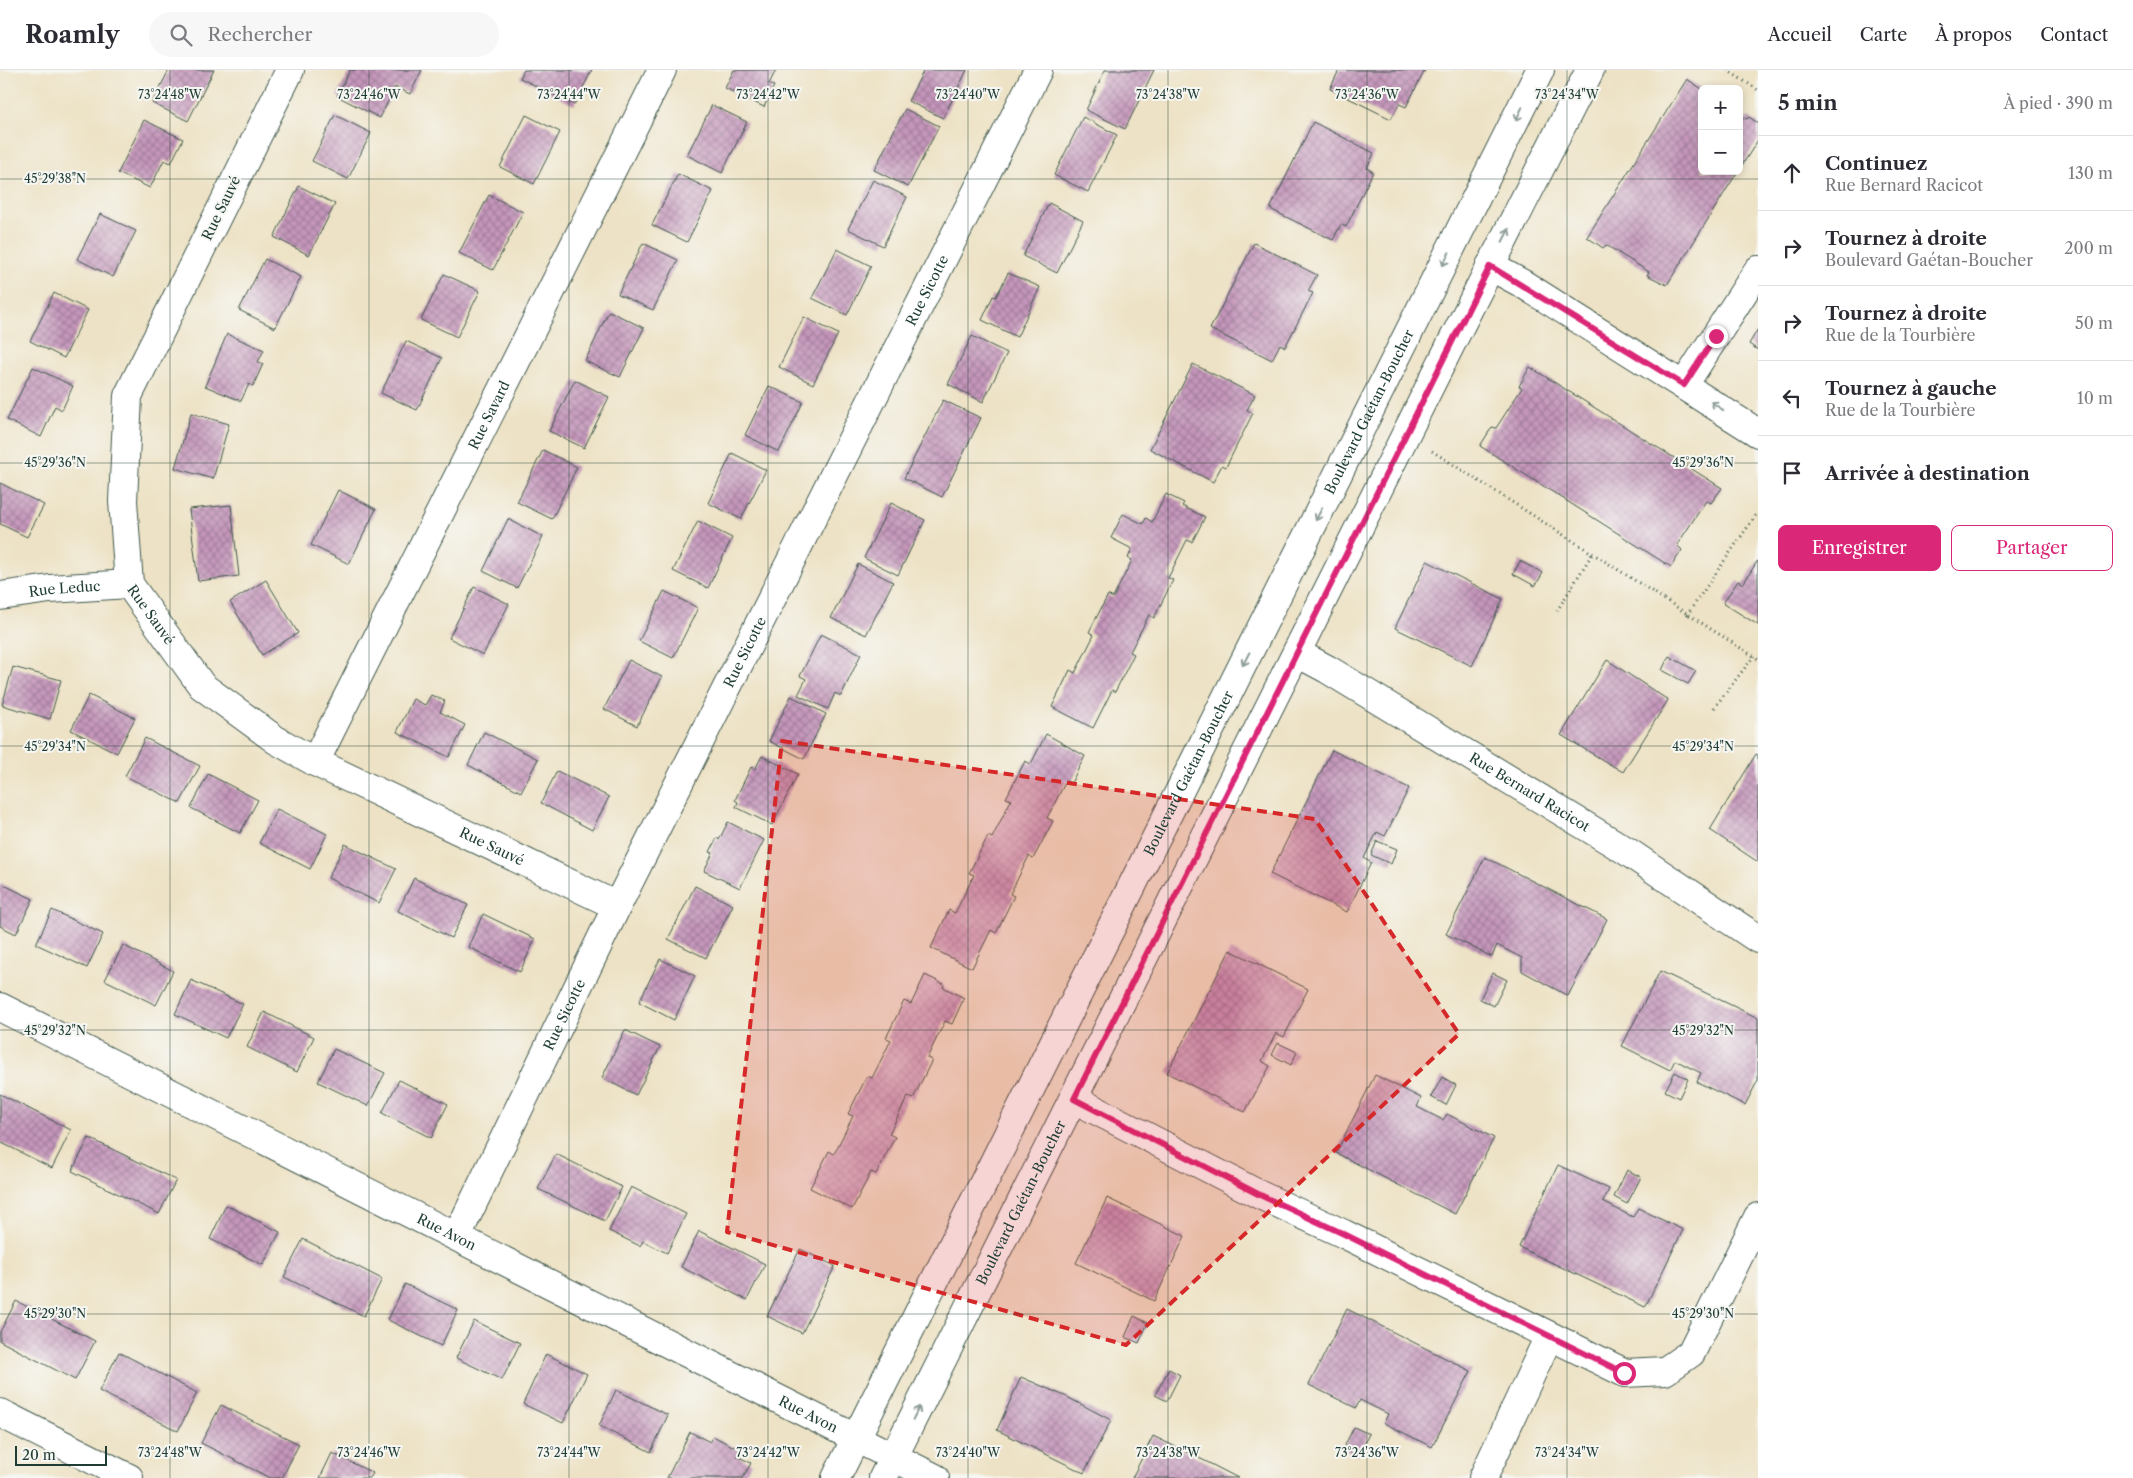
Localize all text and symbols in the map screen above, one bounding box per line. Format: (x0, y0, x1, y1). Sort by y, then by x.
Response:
search box (149, 12, 499, 57)
text: Roamly (25, 20, 119, 49)
icon: search (167, 21, 195, 49)
text: Rechercher (207, 23, 313, 46)
text: Accueil (1768, 24, 1832, 46)
text: Carte (1860, 24, 1907, 46)
text: À propos (1935, 24, 2012, 46)
text: Contact (2040, 24, 2108, 46)
map controls (1698, 85, 1743, 175)
button: + (1698, 85, 1743, 130)
text: 73°24'48"W (138, 87, 203, 102)
text: 73°24'46"W (337, 87, 402, 102)
text: 73°24'44"W (537, 87, 602, 102)
text: 73°24'42"W (736, 87, 801, 102)
text: 73°24'40"W (936, 87, 1001, 102)
text: 73°24'38"W (1136, 87, 1201, 102)
text: 73°24'36"W (1335, 87, 1400, 102)
text: 73°24'34"W (1535, 87, 1600, 102)
text: 5 min (1778, 90, 1838, 115)
text: À pied · 390 m (2004, 93, 2113, 113)
one-way arrow (1513, 106, 1523, 121)
button: − (1698, 130, 1743, 175)
text: Continuez (1825, 152, 1927, 175)
icon: ahead (1778, 159, 1806, 187)
text: 130 m (2068, 163, 2113, 183)
text: 45°29'38"N (24, 171, 86, 186)
street label: Rue Sauvé (198, 173, 244, 243)
text: Rue Bernard Racicot (1825, 175, 1983, 195)
text: Tournez à droite (1825, 227, 1987, 250)
one-way arrow (1501, 228, 1511, 243)
icon: right (1778, 234, 1806, 262)
text: 200 m (2064, 238, 2113, 258)
text: Boulevard Gaétan-Boucher (1825, 250, 2033, 270)
one-way arrow (1441, 251, 1450, 266)
street label: Rue Sicotte (902, 252, 952, 329)
text: Tournez à droite (1825, 302, 1987, 325)
icon: right (1778, 309, 1806, 337)
text: 50 m (2075, 313, 2113, 333)
route end (1705, 325, 1728, 348)
text: Rue de la Tourbière (1825, 325, 1975, 345)
street label: Boulevard Gaétan-Boucher (1320, 326, 1418, 497)
street label: Rue Savard (464, 377, 514, 453)
text: Tournez à gauche (1825, 377, 1997, 400)
icon: left (1778, 384, 1806, 412)
text: 10 m (2077, 388, 2113, 408)
text: Rue de la Tourbière (1825, 400, 1975, 420)
one-way arrow (1710, 401, 1724, 411)
text: 45°29'36"N (24, 455, 86, 470)
text: 45°29'36"N (1672, 455, 1734, 470)
icon: arrive (1778, 459, 1806, 487)
text: Arrivée à destination (1825, 462, 2030, 485)
one-way arrow (1314, 506, 1323, 521)
button: Enregistrer (1778, 525, 1941, 571)
button: Partager (1951, 525, 2113, 571)
street label: Rue Leduc (27, 577, 101, 601)
street label: Rue Sauvé (123, 581, 179, 648)
street label: Rue Sicotte (720, 614, 770, 690)
one-way arrow (1241, 651, 1250, 666)
street label: Boulevard Gaétan-Boucher (1140, 688, 1237, 859)
text: 45°29'34"N (24, 739, 86, 754)
text: 45°29'34"N (1672, 739, 1734, 754)
street label: Rue Bernard Racicot (1466, 748, 1593, 836)
street label: Rue Sauvé (456, 823, 527, 869)
street label: Rue Sicotte (539, 976, 589, 1053)
text: 45°29'32"N (24, 1023, 86, 1038)
text: 45°29'32"N (1672, 1023, 1734, 1038)
street label: Boulevard Gaétan-Boucher (972, 1117, 1070, 1288)
street label: Rue Avon (414, 1210, 479, 1254)
text: 45°29'30"N (24, 1306, 86, 1321)
text: 45°29'30"N (1672, 1306, 1734, 1321)
route start (1613, 1362, 1636, 1385)
street label: Rue Avon (776, 1392, 841, 1437)
one-way arrow (911, 1406, 921, 1421)
scale bar (15, 1443, 108, 1466)
text: 73°24'48"W (138, 1445, 203, 1460)
text: 73°24'46"W (337, 1445, 402, 1460)
text: 73°24'44"W (537, 1445, 602, 1460)
text: 73°24'42"W (736, 1445, 801, 1460)
text: 73°24'40"W (936, 1445, 1001, 1460)
text: 73°24'38"W (1136, 1445, 1201, 1460)
text: 73°24'36"W (1335, 1445, 1400, 1460)
text: 73°24'34"W (1535, 1445, 1600, 1460)
text: 20 m (22, 1446, 56, 1464)

